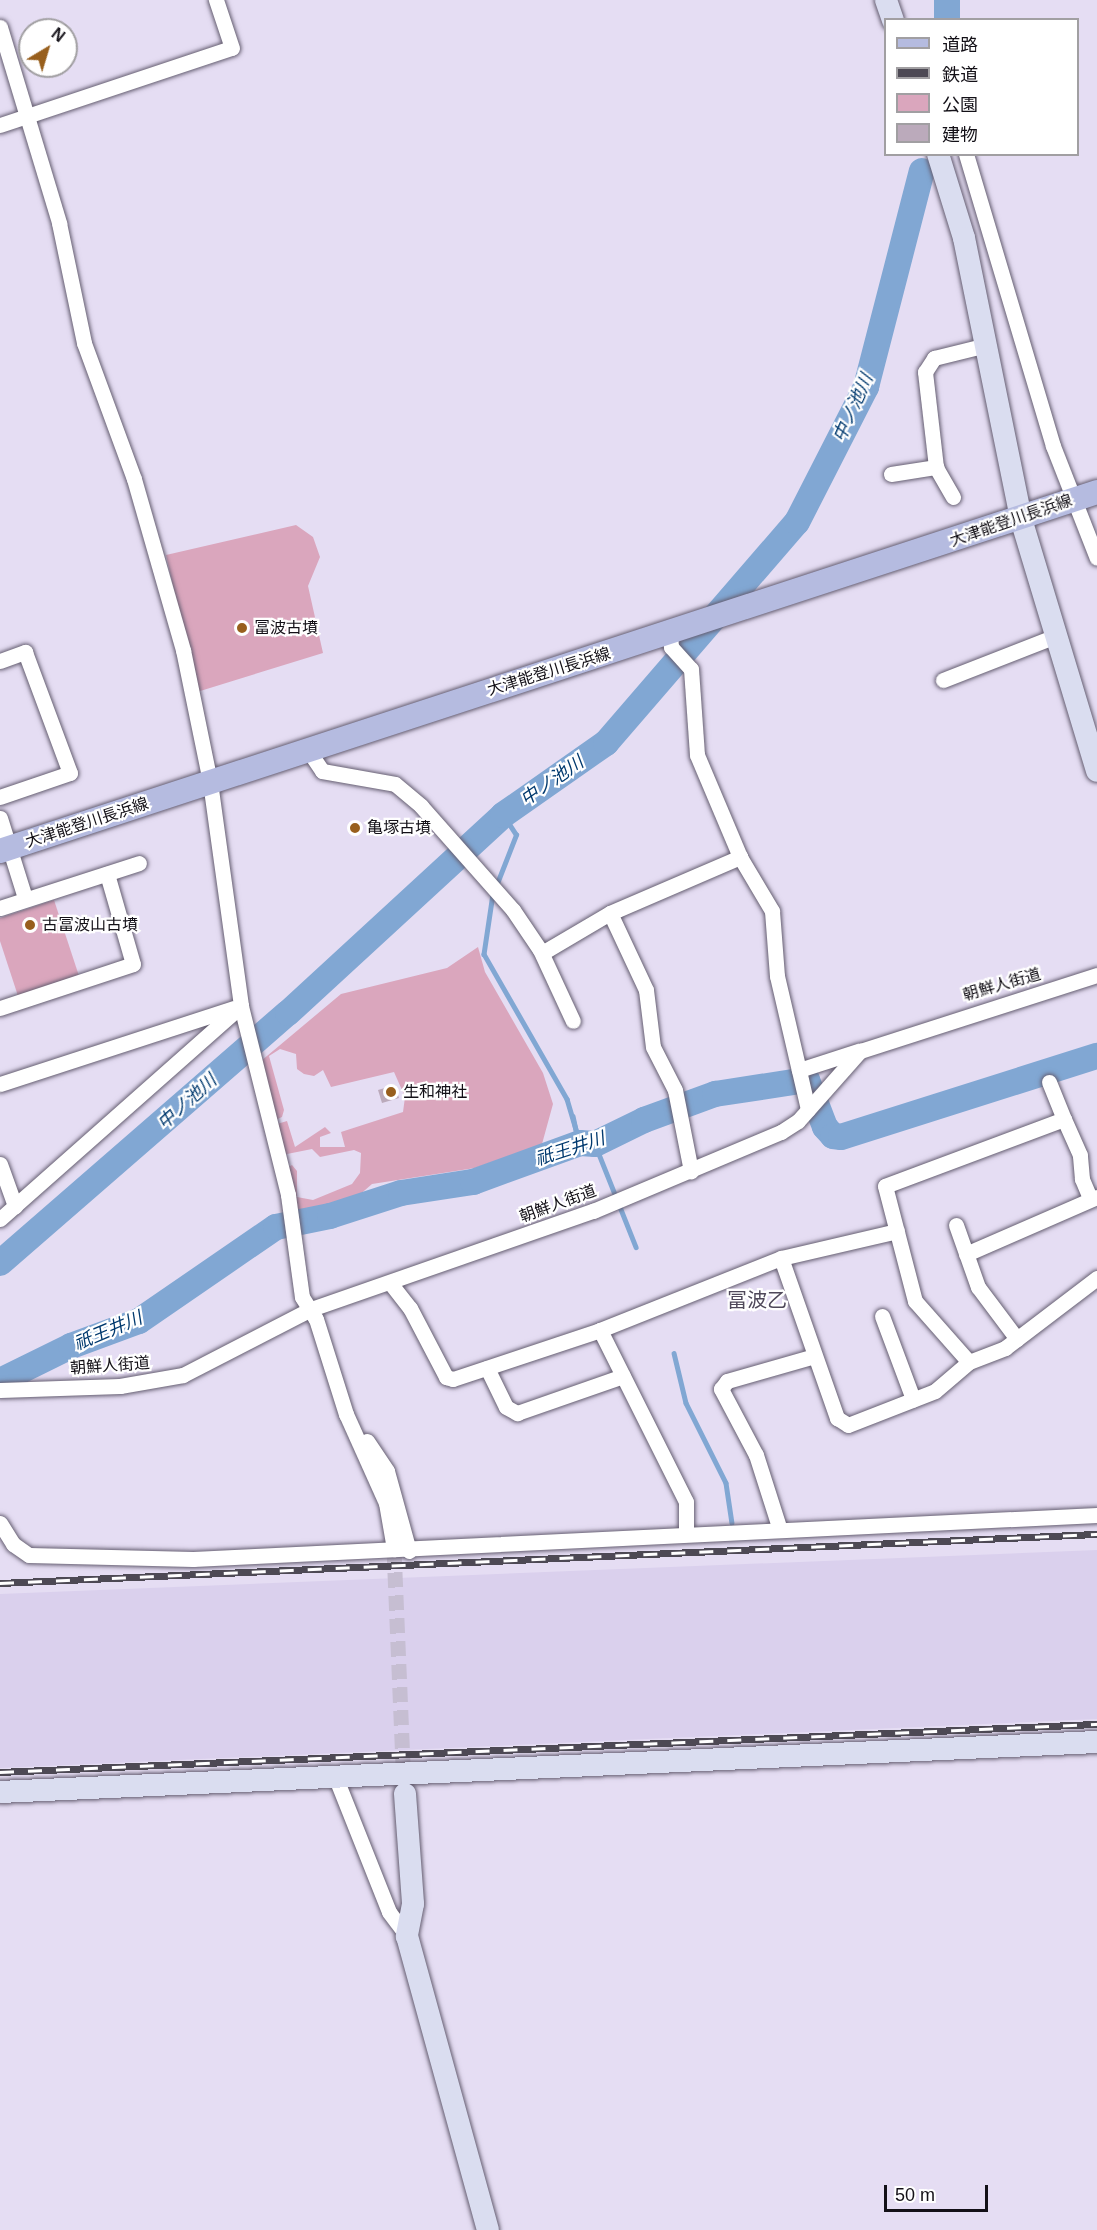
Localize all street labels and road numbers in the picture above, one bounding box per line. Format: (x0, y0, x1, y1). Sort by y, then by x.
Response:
street label: 大津能登川長浜線 (947, 491, 1075, 551)
street label: 大津能登川長浜線 (485, 644, 613, 700)
street label: 大津能登川長浜線 (23, 794, 151, 852)
street label: 朝鮮人街道 (961, 965, 1043, 1005)
street label: 朝鮮人街道 (517, 1181, 599, 1227)
street label: 朝鮮人街道 (69, 1354, 151, 1378)

